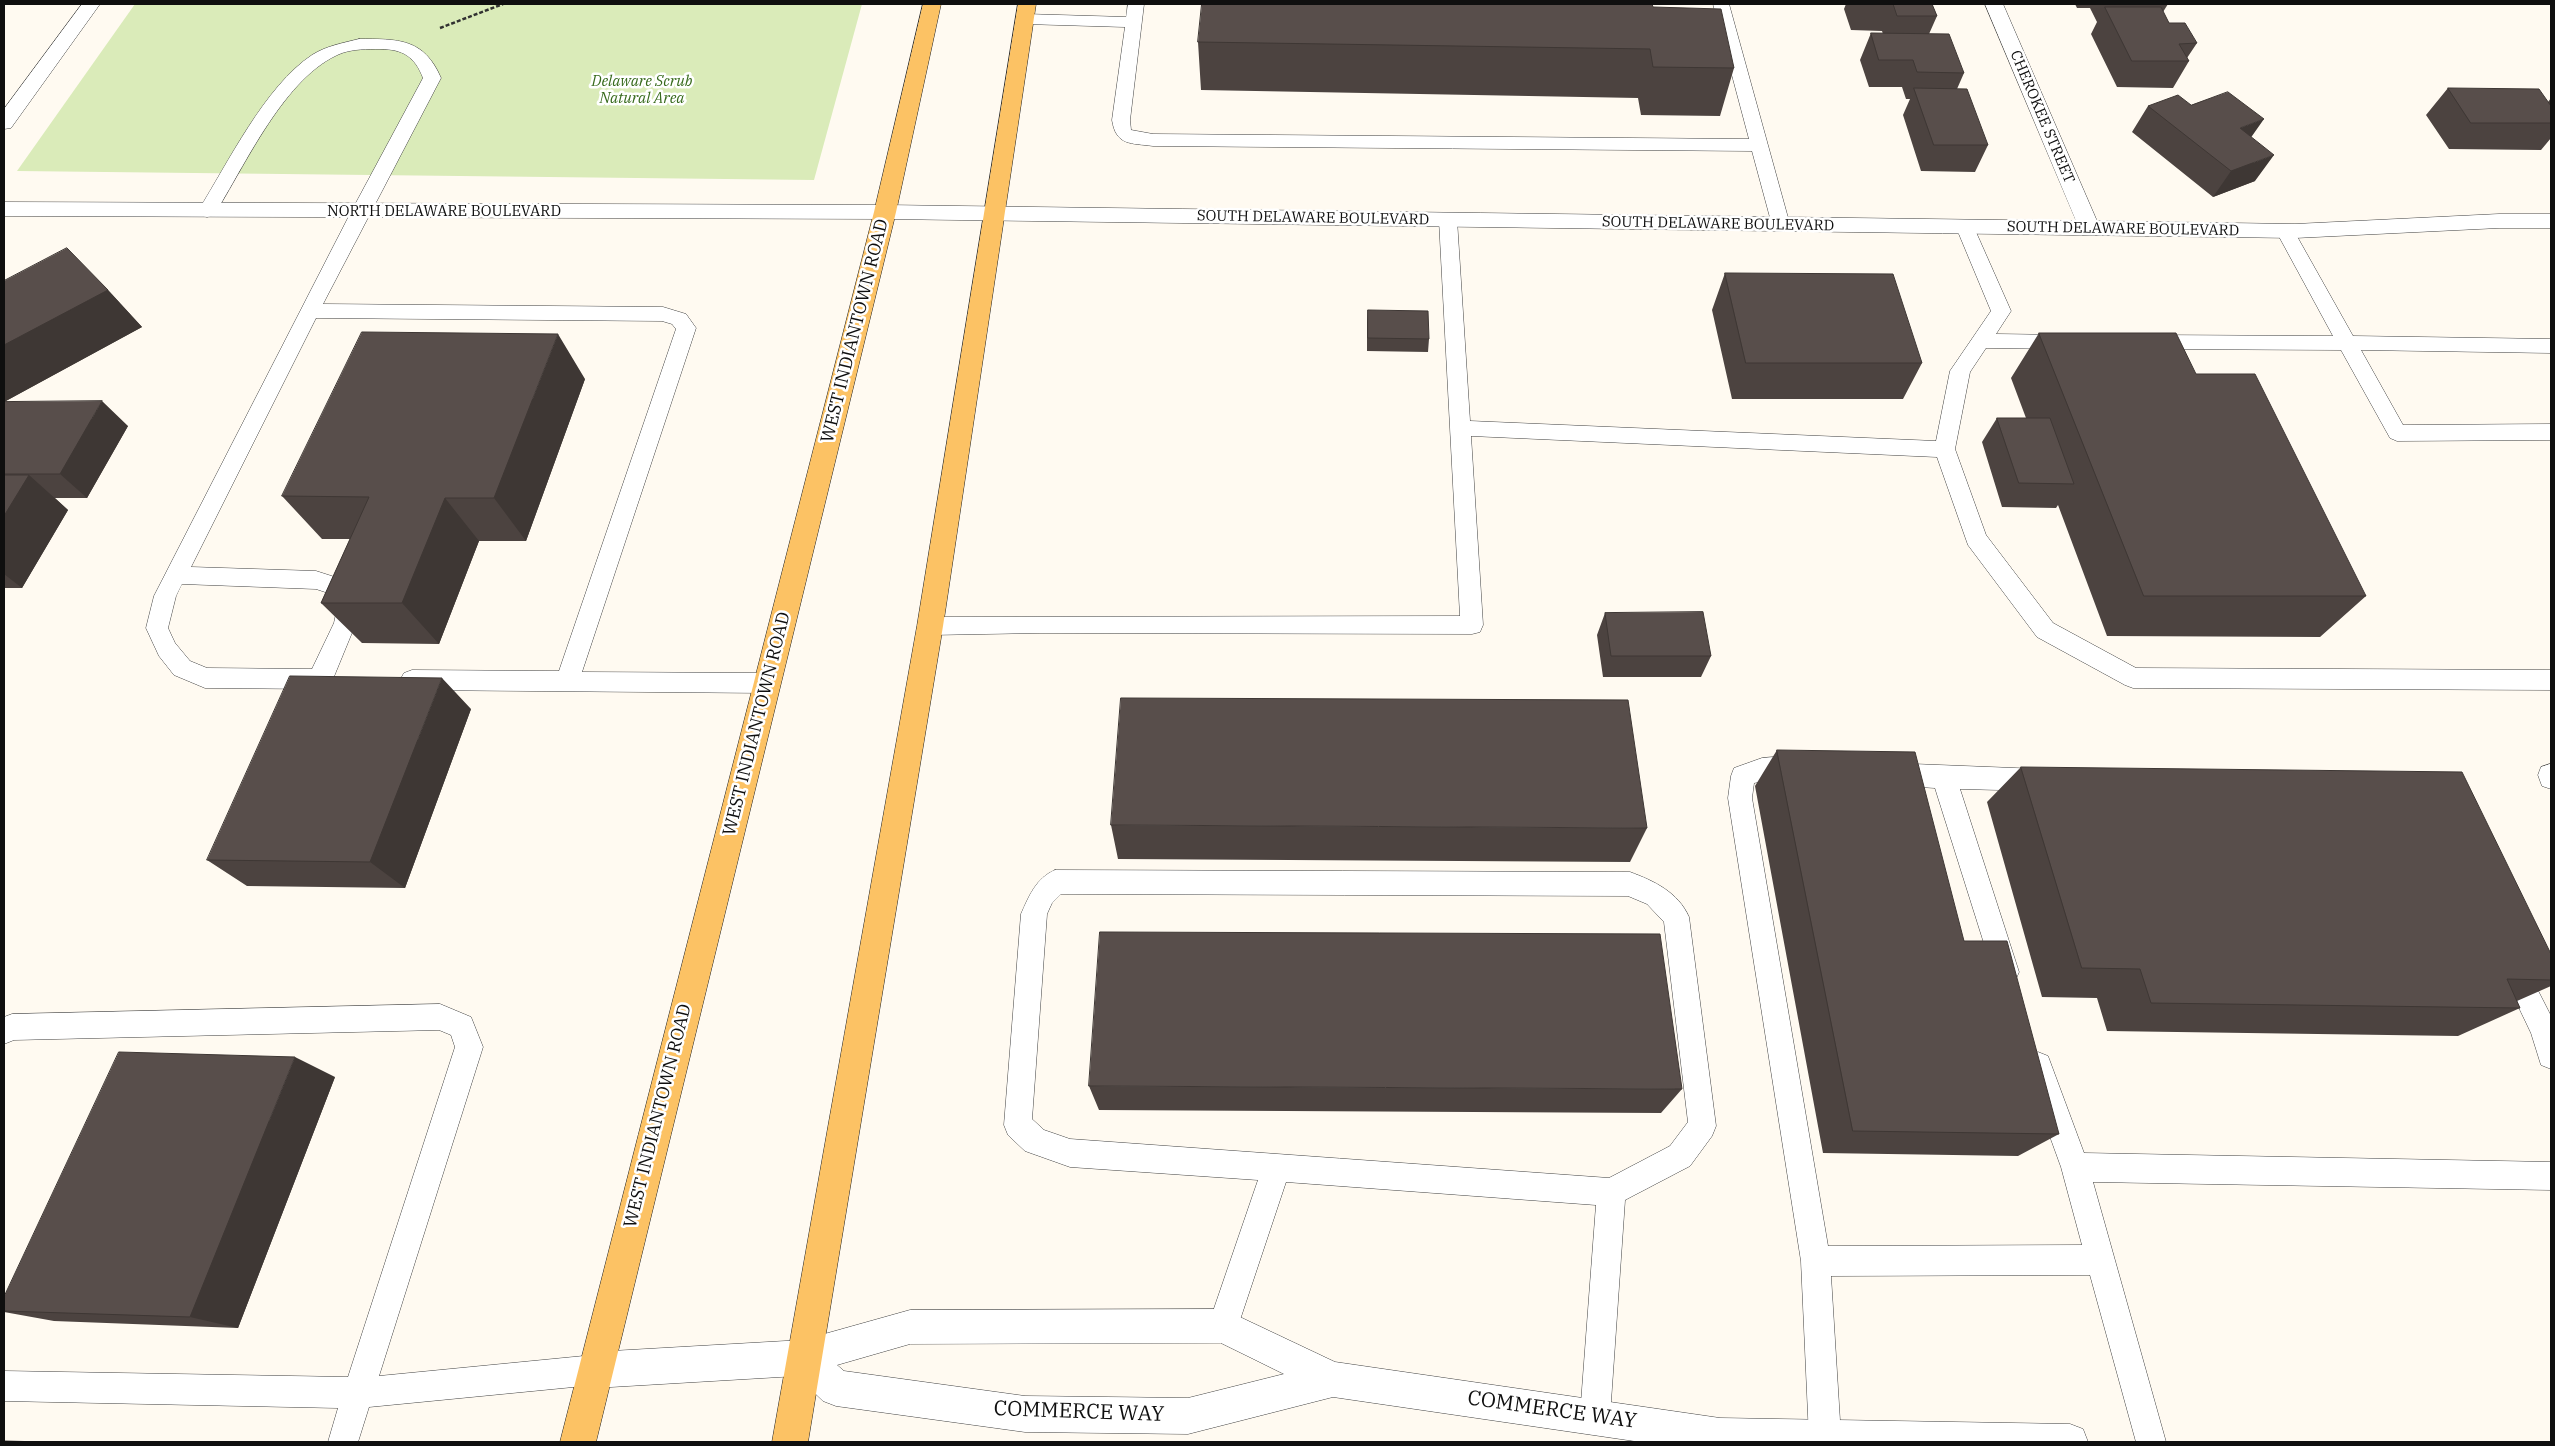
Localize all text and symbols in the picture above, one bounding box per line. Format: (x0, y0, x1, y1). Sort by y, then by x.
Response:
street label: CHEROKEE STREET (2006, 48, 2078, 186)
park label: Delaware Scrub Natural Area (591, 73, 693, 108)
street label: NORTH DELAWARE BOULEVARD (327, 203, 561, 221)
street label: SOUTH DELAWARE BOULEVARD (1197, 207, 1429, 229)
street label: SOUTH DELAWARE BOULEVARD (1602, 213, 1834, 235)
street label: WEST INDIANTOWN ROAD (817, 217, 893, 445)
street label: SOUTH DELAWARE BOULEVARD (2007, 218, 2239, 240)
street label: WEST INDIANTOWN ROAD (719, 610, 795, 838)
street label: WEST INDIANTOWN ROAD (620, 1002, 696, 1230)
street label: COMMERCE WAY (1466, 1386, 1638, 1434)
street label: COMMERCE WAY (993, 1396, 1165, 1428)

